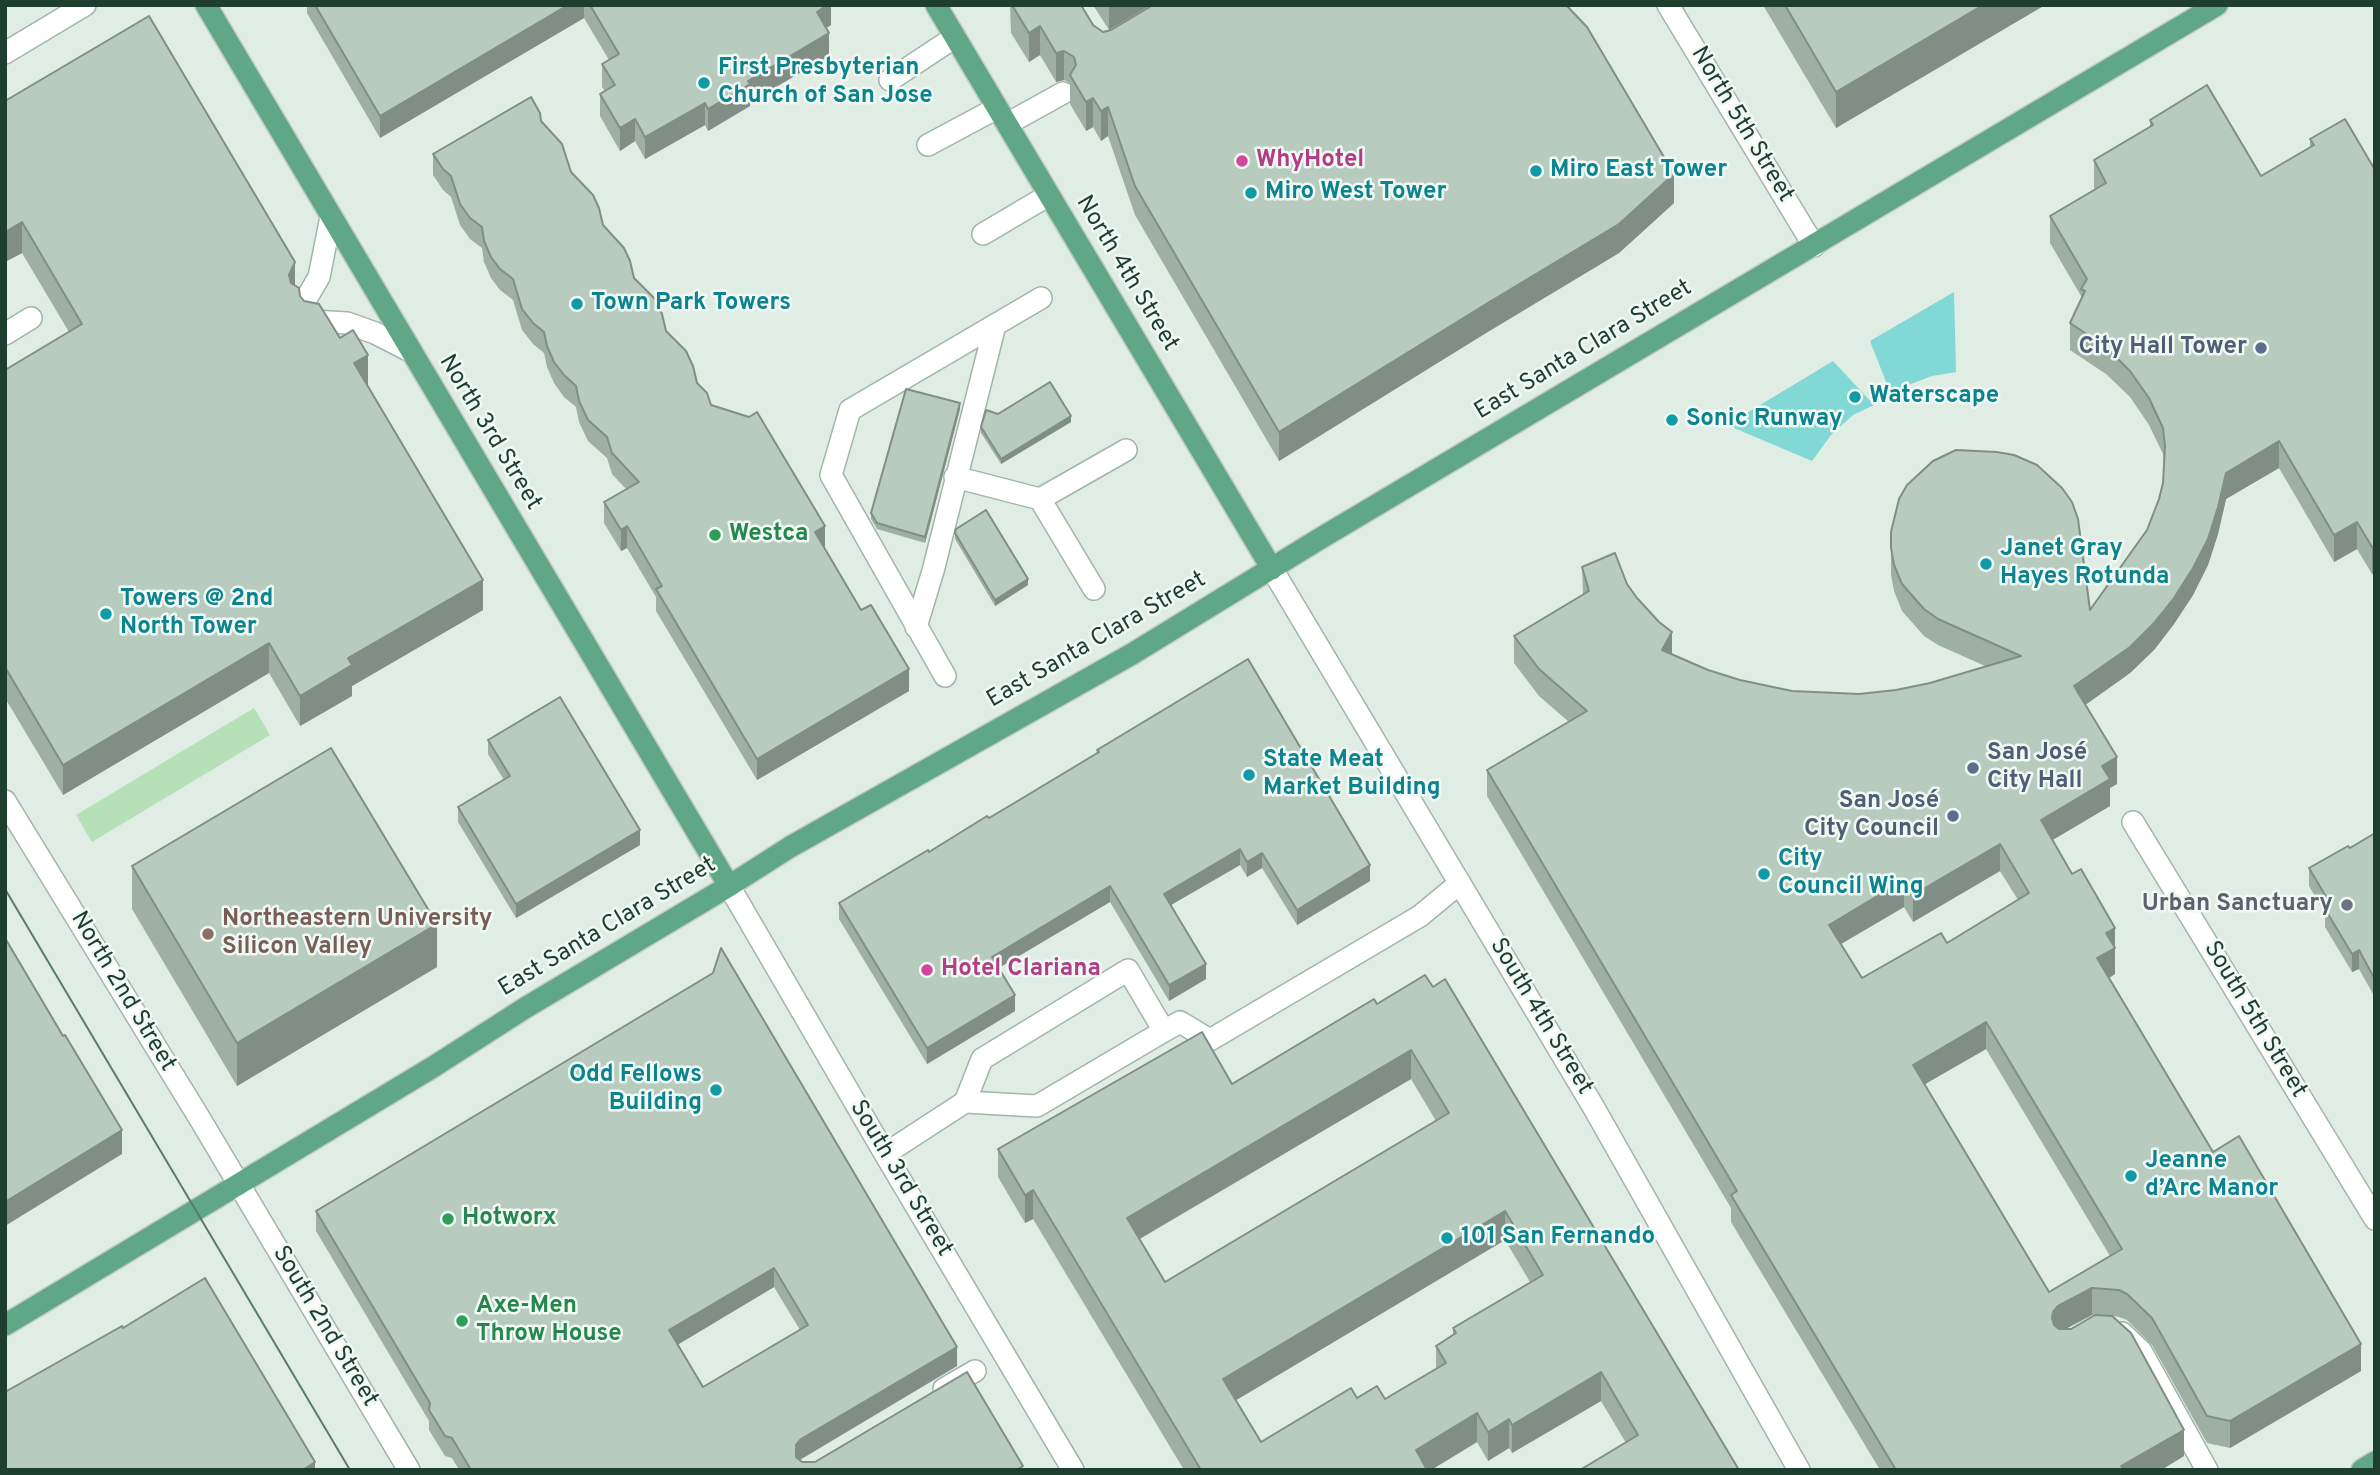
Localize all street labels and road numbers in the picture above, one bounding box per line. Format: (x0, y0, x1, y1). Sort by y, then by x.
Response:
street label: North 5th Street (1683, 42, 1799, 208)
street label: North 4th Street (1068, 191, 1184, 357)
street label: East Santa Clara Street (1470, 275, 1698, 427)
street label: North 3rd Street (431, 350, 547, 516)
street label: East Santa Clara Street (982, 567, 1212, 715)
street label: East Santa Clara Street (494, 852, 722, 1004)
street label: North 2nd Street (63, 907, 181, 1077)
street label: South 4th Street (1482, 934, 1598, 1100)
street label: South 5th Street (2196, 937, 2312, 1103)
street label: South 3rd Street (842, 1096, 958, 1262)
street label: South 2nd Street (265, 1241, 383, 1413)

